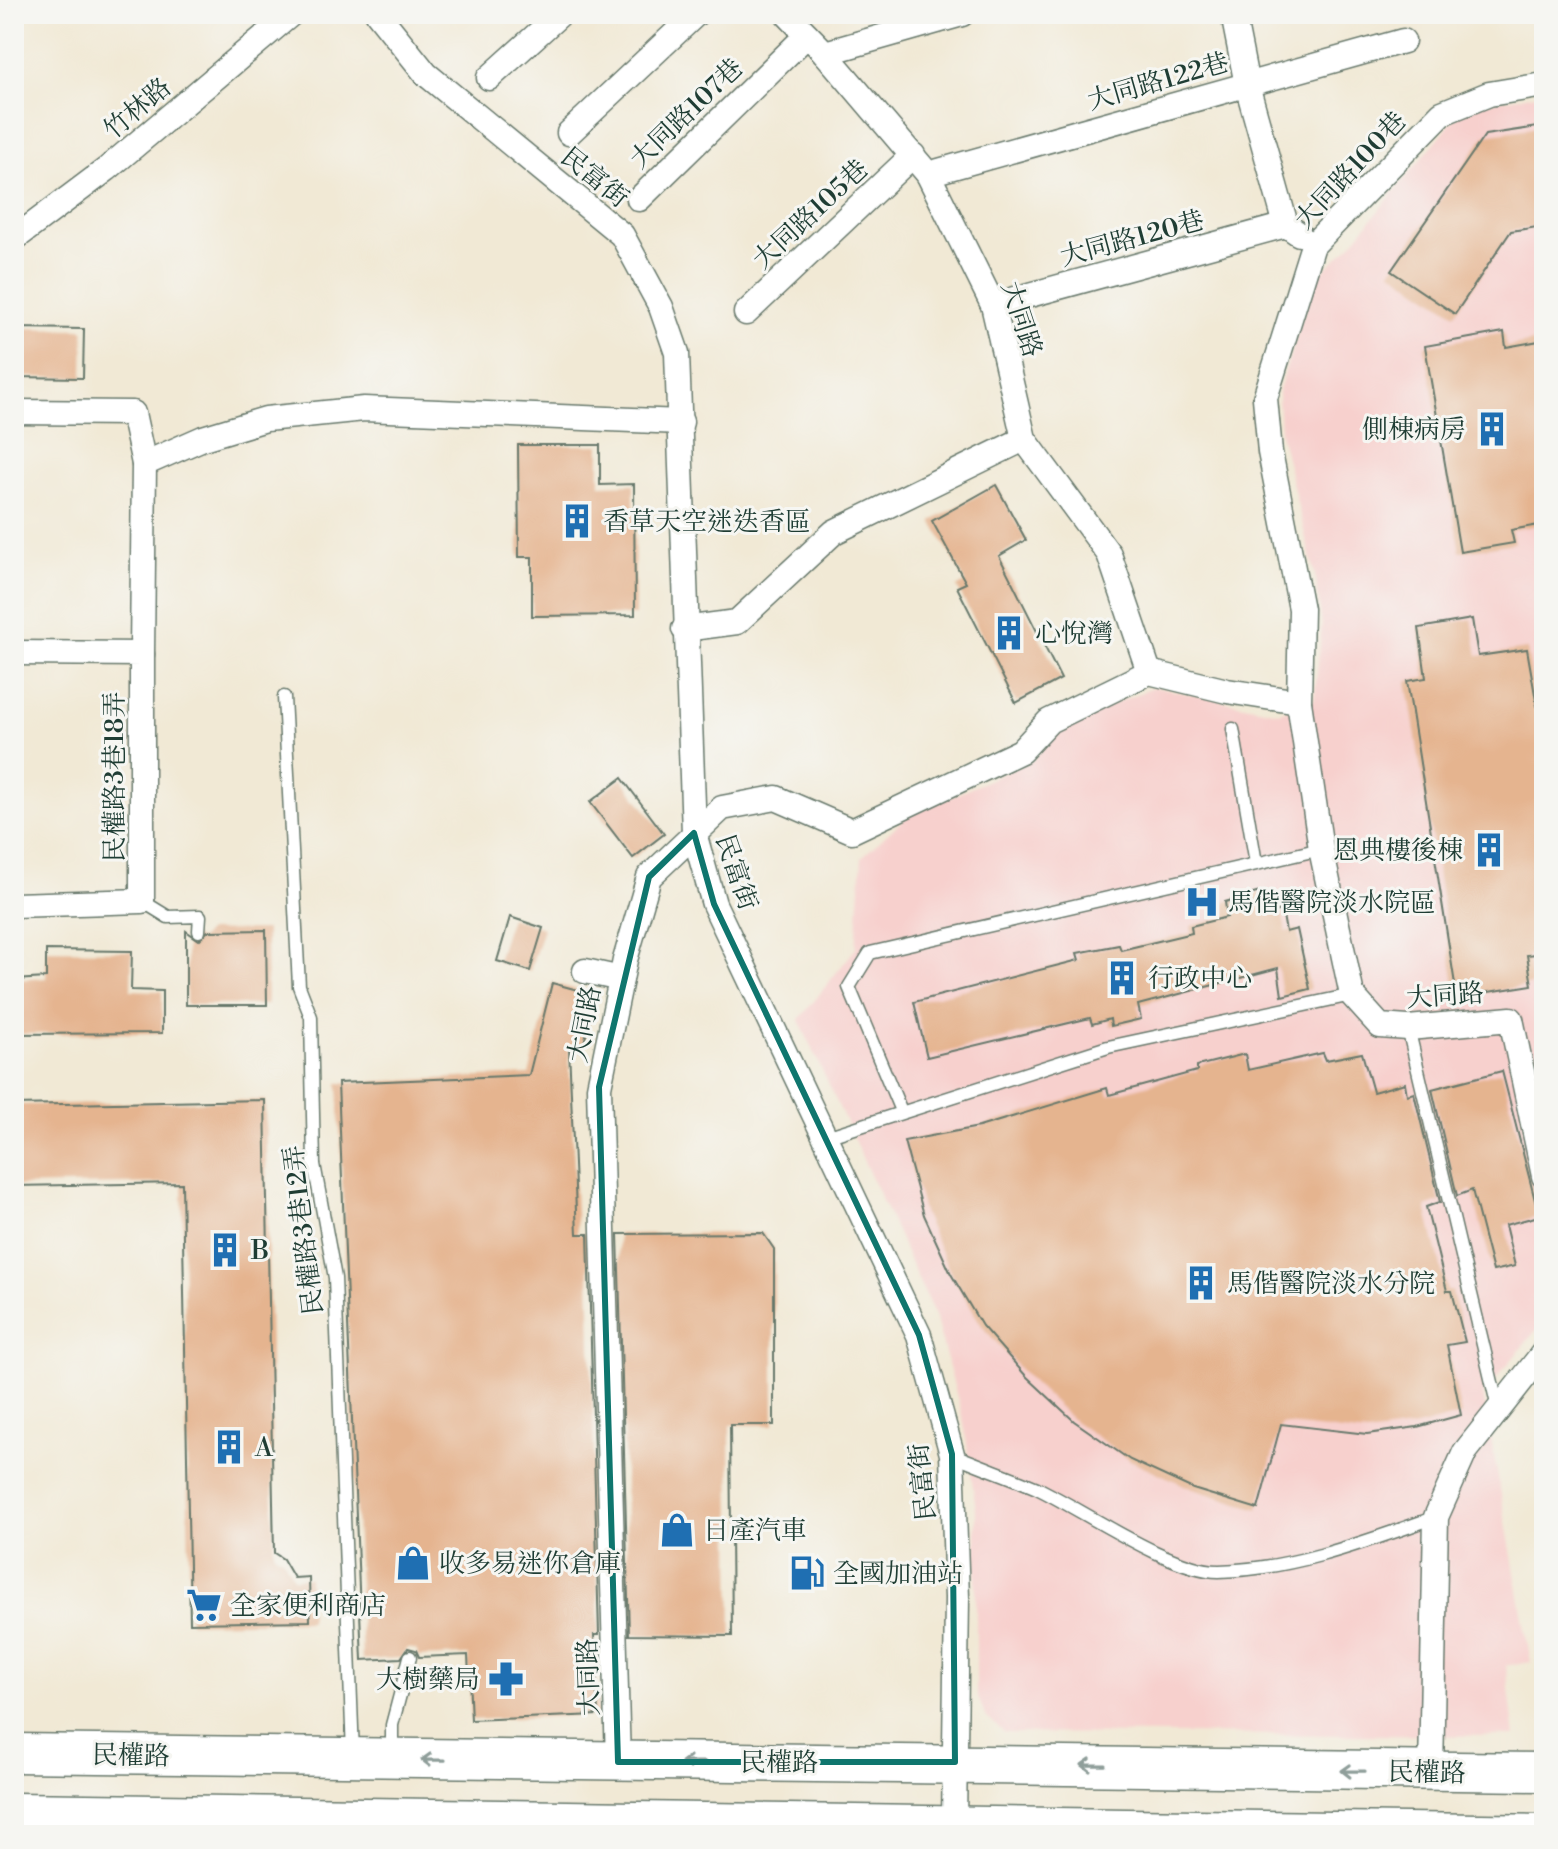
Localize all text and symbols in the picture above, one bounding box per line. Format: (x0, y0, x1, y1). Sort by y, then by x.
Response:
street label: 大同路122巷 (1084, 47, 1233, 117)
street label: 大同路107巷 (624, 52, 750, 175)
street label: 竹林路 (97, 71, 178, 146)
street label: 大同路100巷 (1288, 105, 1413, 236)
street label: 民富街 (554, 141, 635, 215)
street label: 大同路105巷 (746, 153, 875, 276)
street label: 大同路120巷 (1057, 204, 1208, 274)
street label: 大同路 (994, 277, 1048, 361)
building icon: 側棟病房 (1473, 410, 1511, 448)
place label: 側棟病房 (1362, 414, 1466, 446)
building icon: 香草天空迷迭香區 (558, 502, 596, 540)
place label: 香草天空迷迭香區 (603, 506, 811, 538)
building icon: 心悅灣 (990, 614, 1028, 652)
place label: 心悅灣 (1035, 618, 1113, 650)
street label: 民權路3巷18弄 (99, 692, 131, 862)
street label: 民富街 (708, 830, 764, 914)
building icon: 恩典樓後棟 (1470, 831, 1508, 869)
place label: 恩典樓後棟 (1333, 835, 1463, 867)
hospital icon: 馬偕醫院淡水院區 (1183, 883, 1221, 921)
place label: 馬偕醫院淡水院區 (1228, 887, 1436, 919)
building icon: 行政中心 (1103, 959, 1141, 997)
place label: 行政中心 (1148, 963, 1252, 995)
street label: 大同路 (1405, 977, 1485, 1015)
street label: 大同路 (562, 983, 608, 1066)
street label: 民權路3巷12弄 (278, 1143, 330, 1317)
building icon: B (206, 1231, 244, 1269)
place label: B (250, 1235, 269, 1267)
building icon: 馬偕醫院淡水分院 (1182, 1264, 1220, 1302)
place label: 馬偕醫院淡水分院 (1227, 1268, 1435, 1300)
building icon: A (210, 1428, 248, 1466)
place label: A (254, 1432, 274, 1464)
street label: 民富街 (903, 1441, 943, 1522)
shop icon: 日產汽車 (658, 1511, 696, 1549)
place label: 日產汽車 (703, 1515, 807, 1547)
shop icon: 收多易迷你倉庫 (394, 1544, 432, 1582)
place label: 收多易迷你倉庫 (439, 1548, 621, 1580)
fuel station icon: 全國加油站 (788, 1554, 826, 1592)
place label: 全國加油站 (833, 1558, 963, 1590)
supermarket icon: 全家便利商店 (185, 1586, 223, 1624)
place label: 全家便利商店 (230, 1590, 386, 1622)
street label: 大同路 (572, 1637, 606, 1717)
pharmacy icon: 大樹藥局 (487, 1660, 525, 1698)
place label: 大樹藥局 (376, 1664, 480, 1696)
street label: 民權路 (92, 1739, 170, 1773)
street label: 民權路 (740, 1747, 818, 1779)
one-way arrow (420, 1752, 447, 1768)
one-way arrow (680, 1754, 707, 1770)
street label: 民權路 (1388, 1756, 1466, 1790)
one-way arrow (1080, 1758, 1107, 1773)
one-way arrow (1340, 1763, 1367, 1778)

